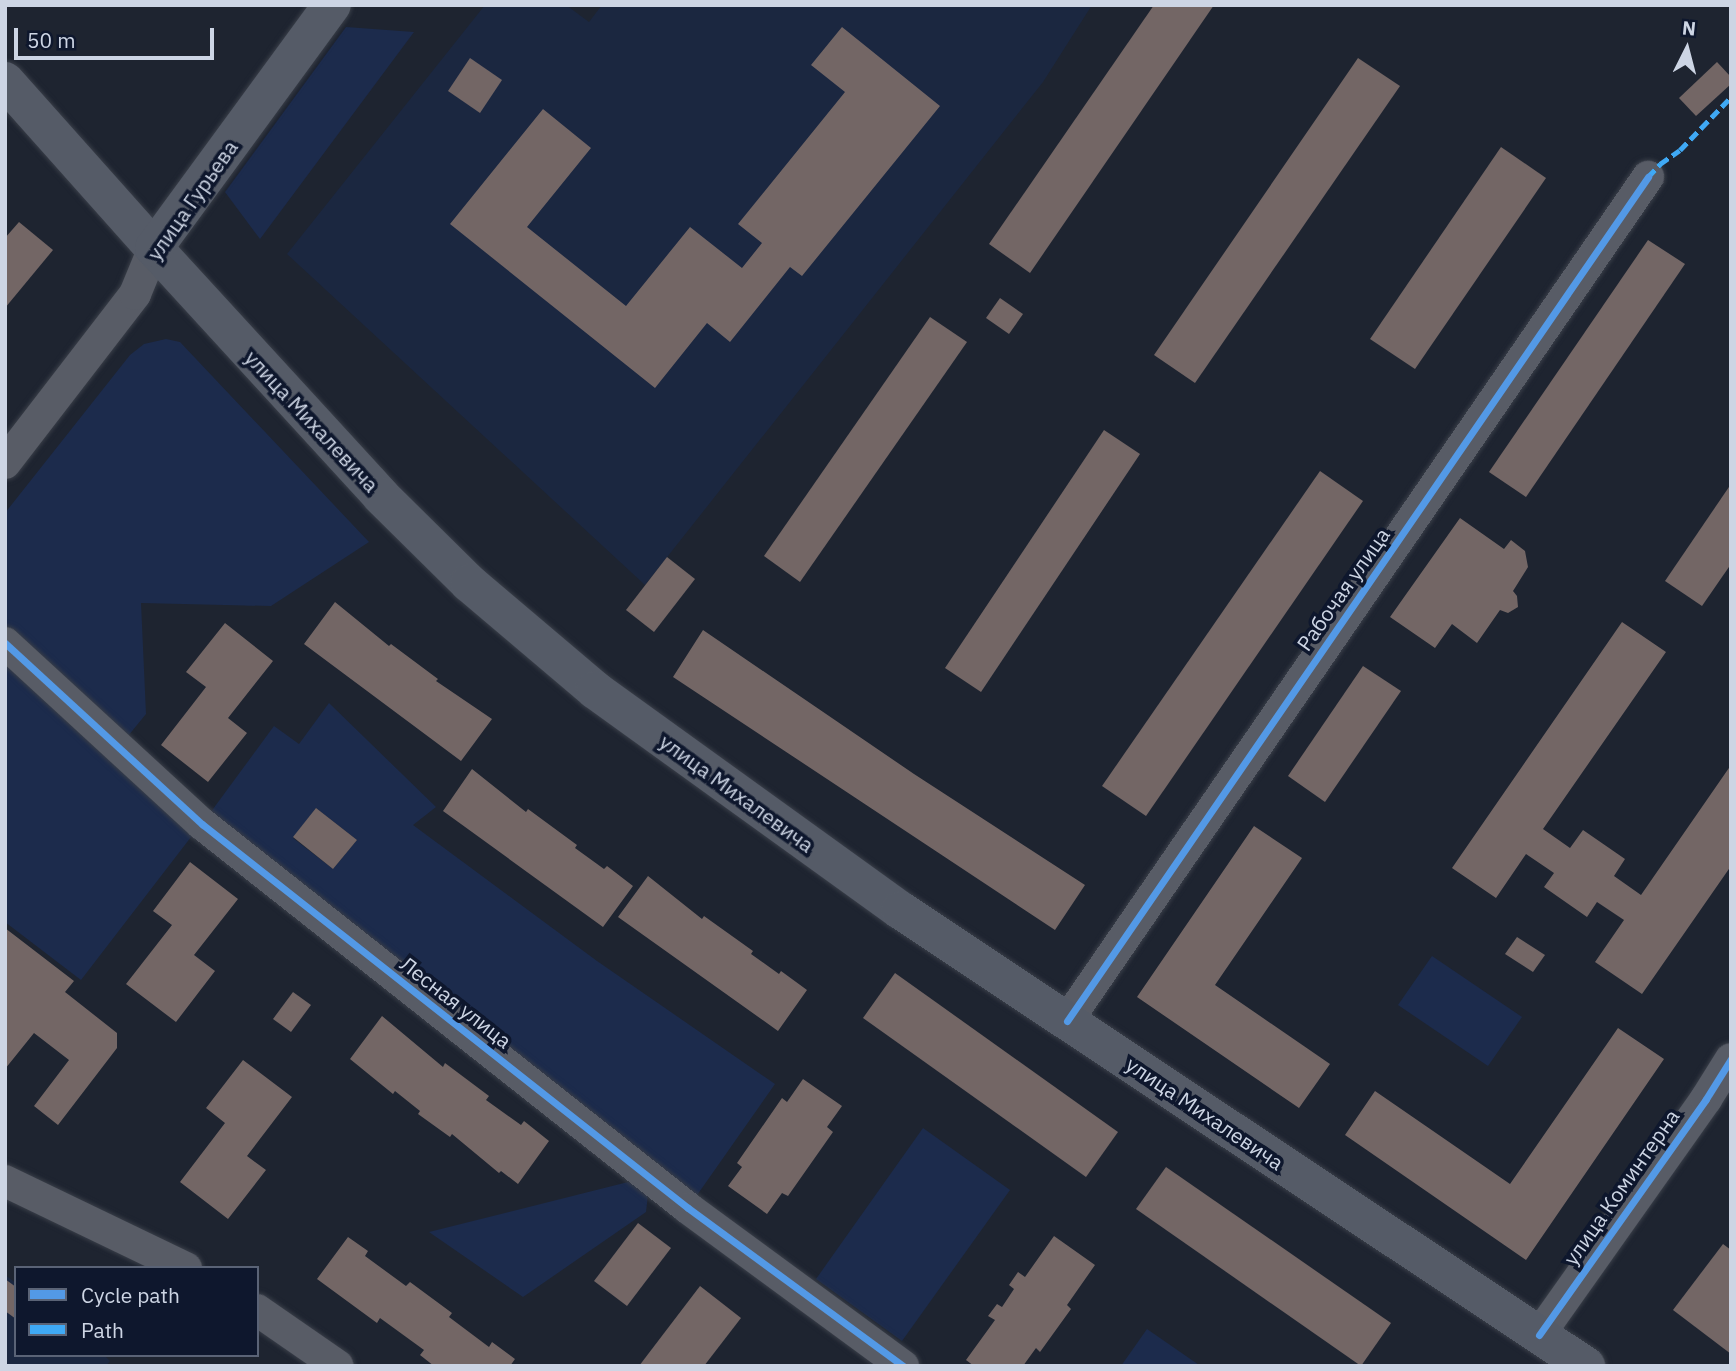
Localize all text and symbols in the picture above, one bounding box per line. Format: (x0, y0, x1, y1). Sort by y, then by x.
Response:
scale bar (18, 14, 217, 58)
north arrow (1652, 14, 1722, 84)
text: N (1681, 15, 1697, 41)
text: 50 m (27, 26, 76, 54)
street label: улица Гурьева (141, 135, 243, 265)
street label: улица Михалевича (240, 345, 384, 497)
street label: Рабочая улица (1291, 523, 1395, 655)
street label: улица Михалевича (655, 729, 819, 857)
street label: Лесная улица (395, 951, 517, 1053)
street label: улица Михалевича (1121, 1051, 1289, 1175)
street label: улица Коминтерна (1558, 1104, 1684, 1270)
legend (14, 1266, 259, 1357)
text: Cycle path (81, 1281, 180, 1309)
text: Path (81, 1316, 124, 1344)

